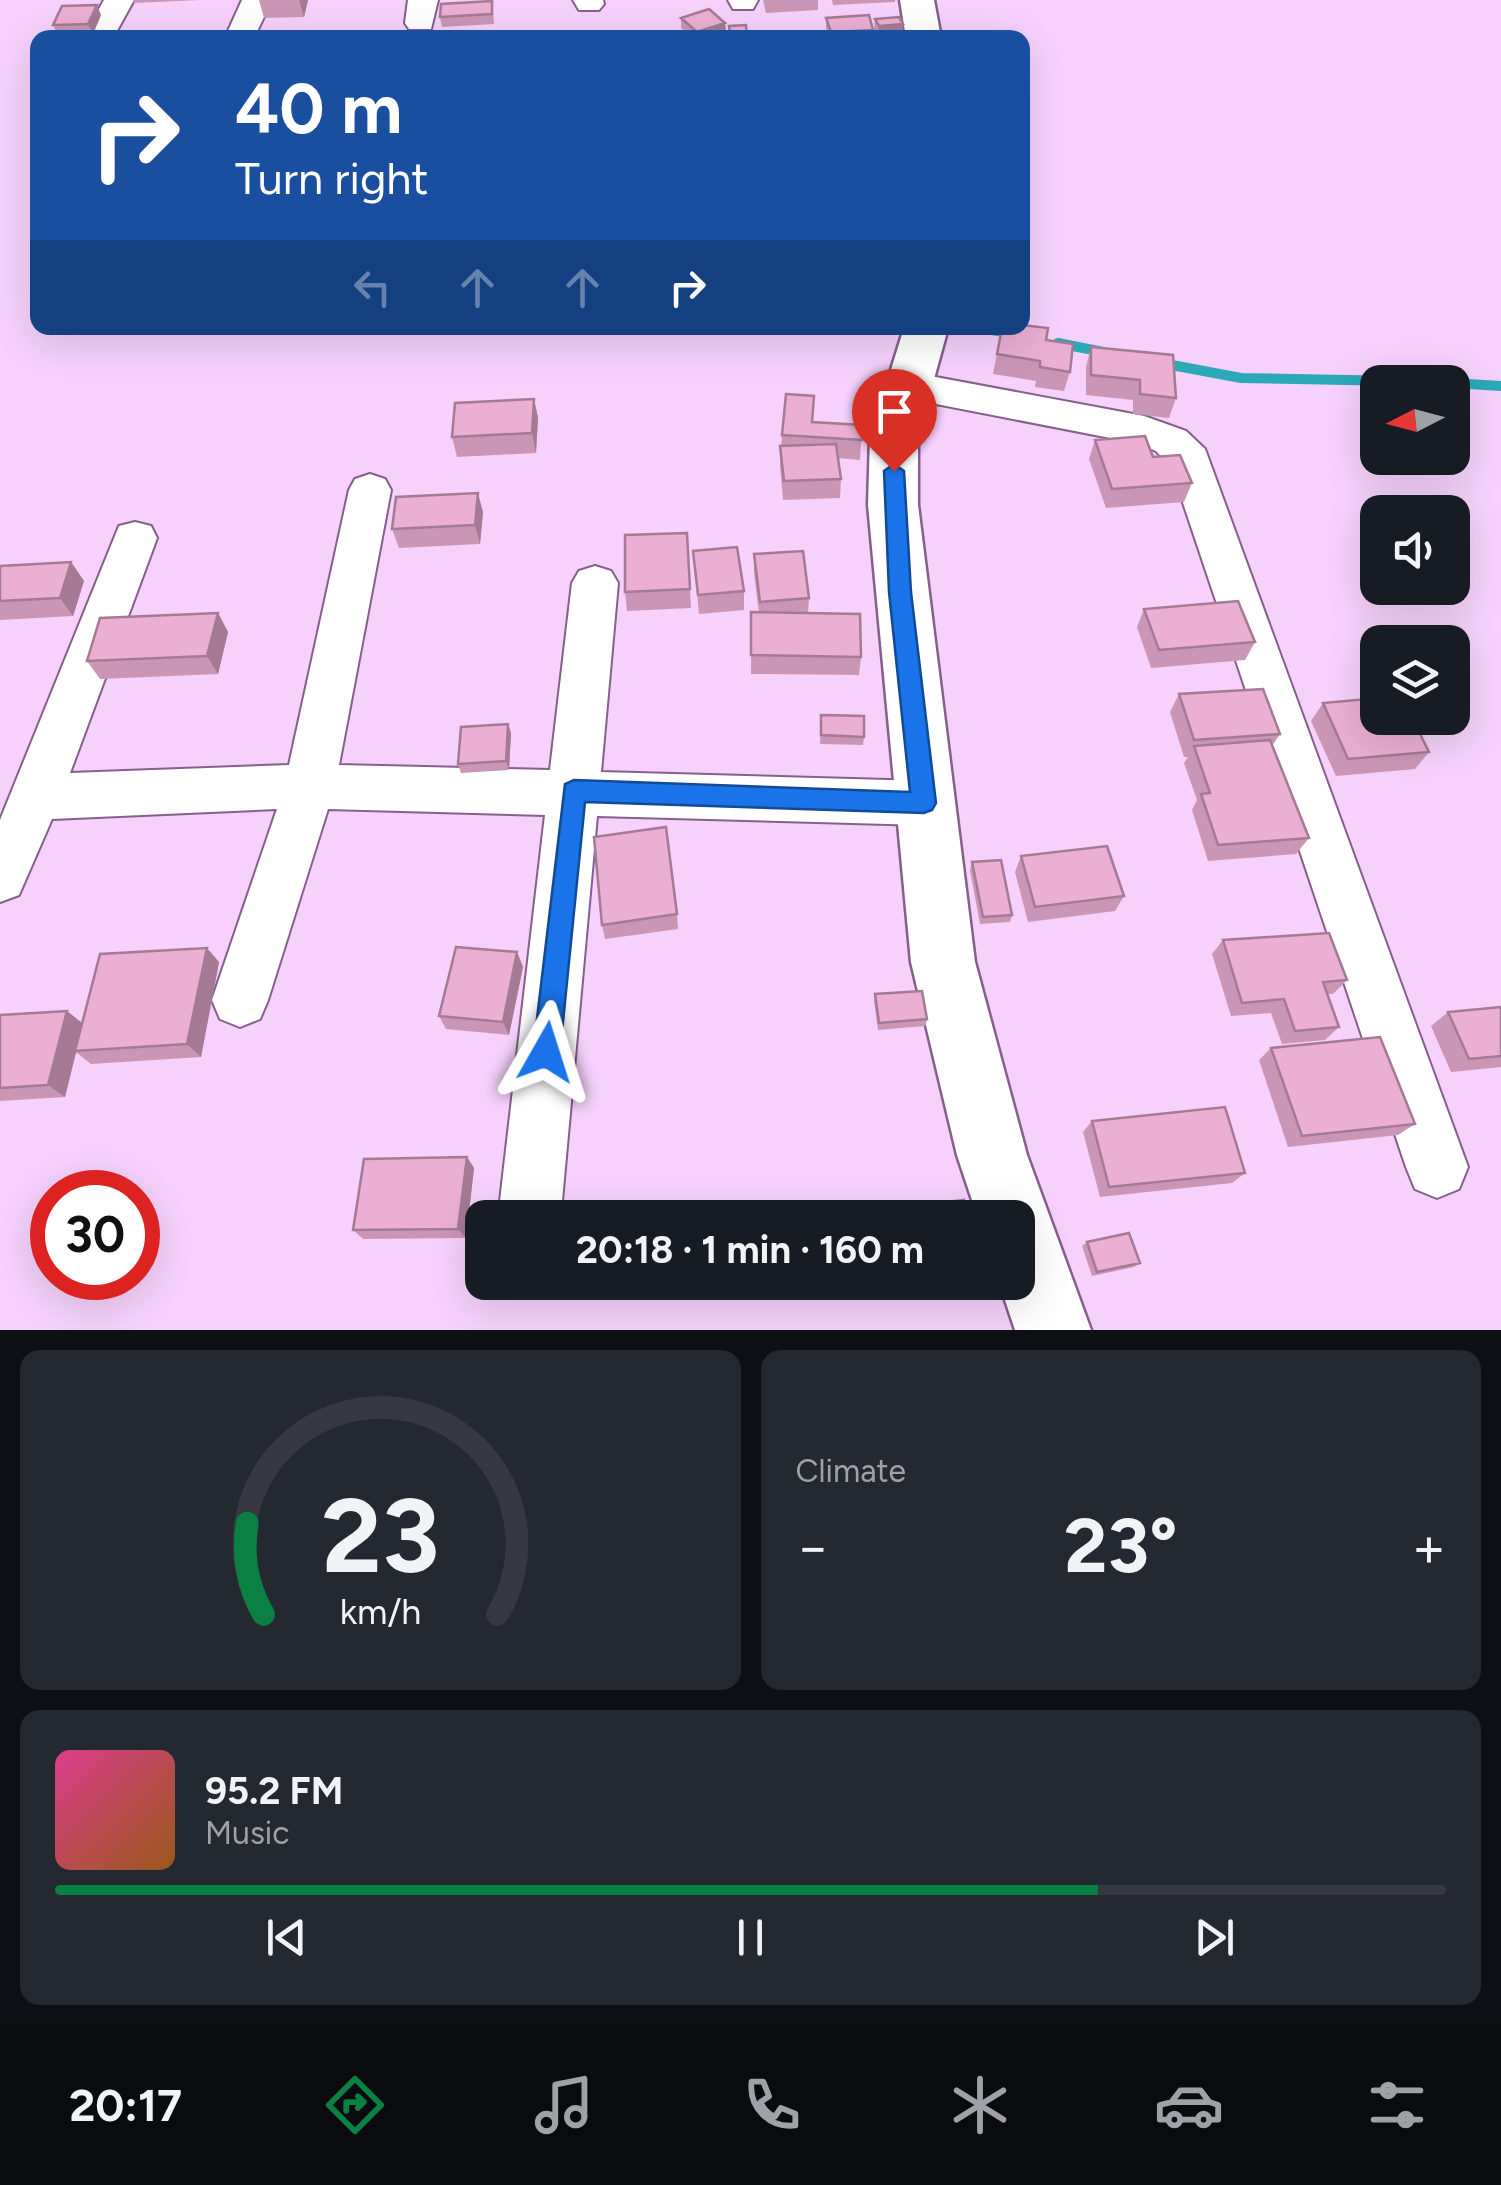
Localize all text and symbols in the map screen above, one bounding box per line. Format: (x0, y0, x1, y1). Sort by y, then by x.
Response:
text: 40 m (235, 66, 402, 151)
icon: right (70, 70, 200, 200)
text: Turn right (235, 151, 428, 205)
icon: left (345, 260, 400, 315)
icon: ahead (450, 260, 505, 315)
icon: ahead (555, 260, 610, 315)
icon: right (660, 260, 715, 315)
north arrow (1360, 365, 1470, 475)
map controls (1360, 365, 1470, 735)
pin (852, 369, 937, 472)
icon: arrive (867, 384, 922, 439)
button: sound (1360, 495, 1470, 605)
button: layers (1360, 625, 1470, 735)
position arrow (494, 1000, 598, 1104)
speed limit sign: 30 (30, 1170, 160, 1300)
text: 20:18 · 1 min · 160 m (576, 1227, 924, 1273)
text: Climate (796, 1452, 906, 1490)
text: 23 (321, 1473, 439, 1598)
text: 23° (1064, 1501, 1177, 1591)
text: − (796, 1514, 830, 1580)
text: + (1412, 1514, 1446, 1580)
text: km/h (339, 1590, 421, 1633)
text: 95.2 FM (205, 1768, 343, 1814)
text: Music (205, 1814, 290, 1852)
icon: previous (259, 1910, 314, 1965)
icon: pause (723, 1910, 778, 1965)
icon: next (1187, 1910, 1242, 1965)
icon: directions (320, 2070, 390, 2140)
icon: music (529, 2070, 599, 2140)
icon: phone (737, 2070, 807, 2140)
icon: climate (945, 2070, 1015, 2140)
icon: car (1154, 2070, 1224, 2140)
icon: filters (1362, 2070, 1432, 2140)
text: 20:17 (69, 2078, 182, 2132)

